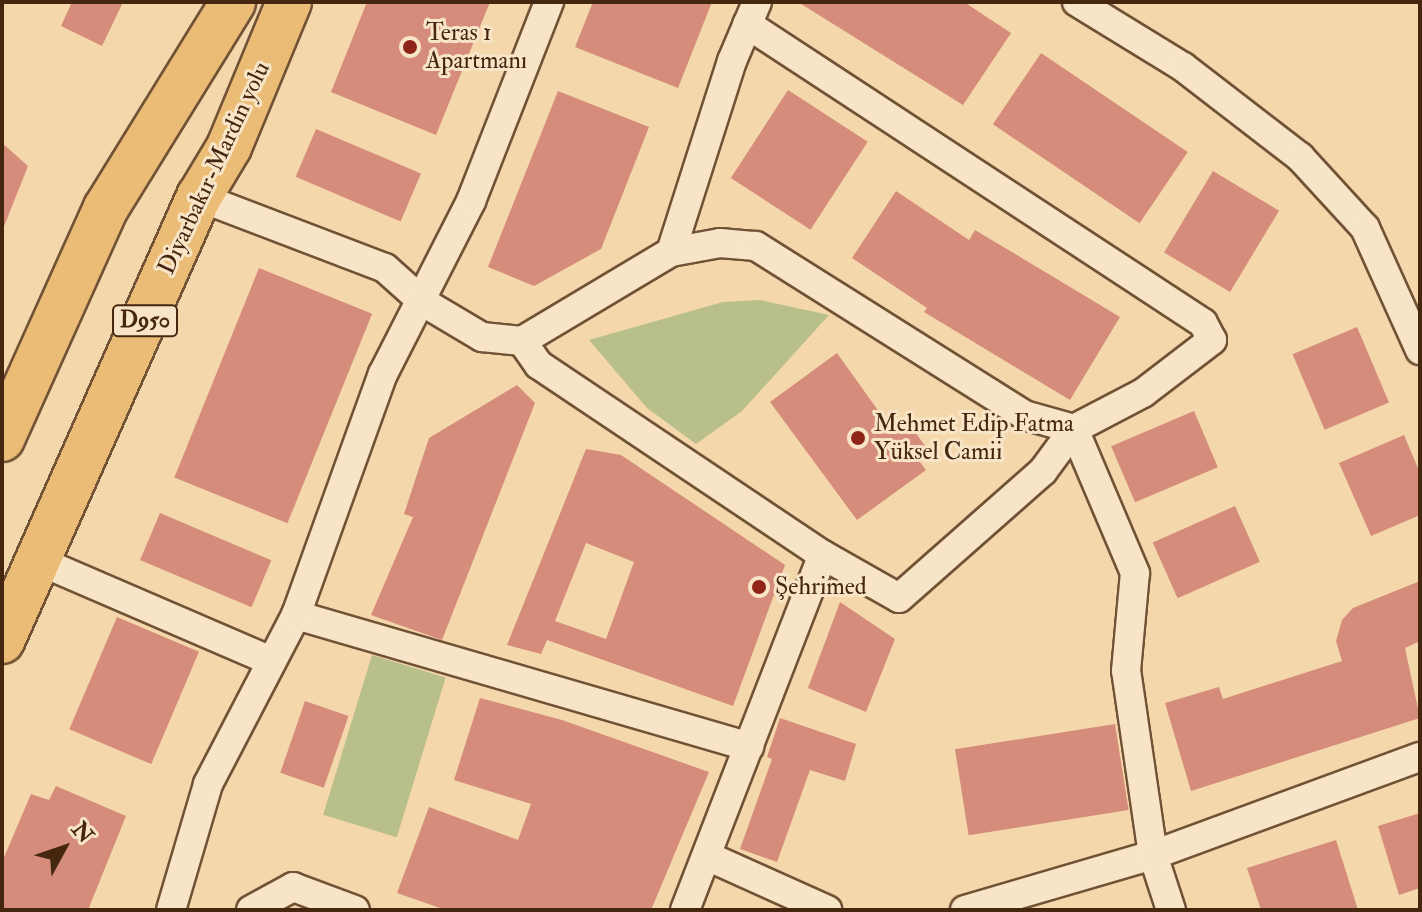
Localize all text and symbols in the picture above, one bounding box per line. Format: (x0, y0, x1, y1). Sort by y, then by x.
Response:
place label: Teras 1 Apartmanı (426, 19, 527, 75)
marker: Teras 1 Apartmanı (401, 38, 419, 56)
street label: Diyarbakır-Mardin yolu (152, 57, 276, 279)
road number: D950 (111, 303, 179, 339)
place label: Mehmet Edip Fatma Yüksel Camii (874, 410, 1074, 466)
marker: Mehmet Edip Fatma Yüksel Camii (849, 429, 867, 447)
place label: Şehrimed (775, 573, 867, 601)
marker: Şehrimed (750, 578, 768, 596)
north arrow (24, 808, 104, 888)
text: N (65, 816, 99, 849)

